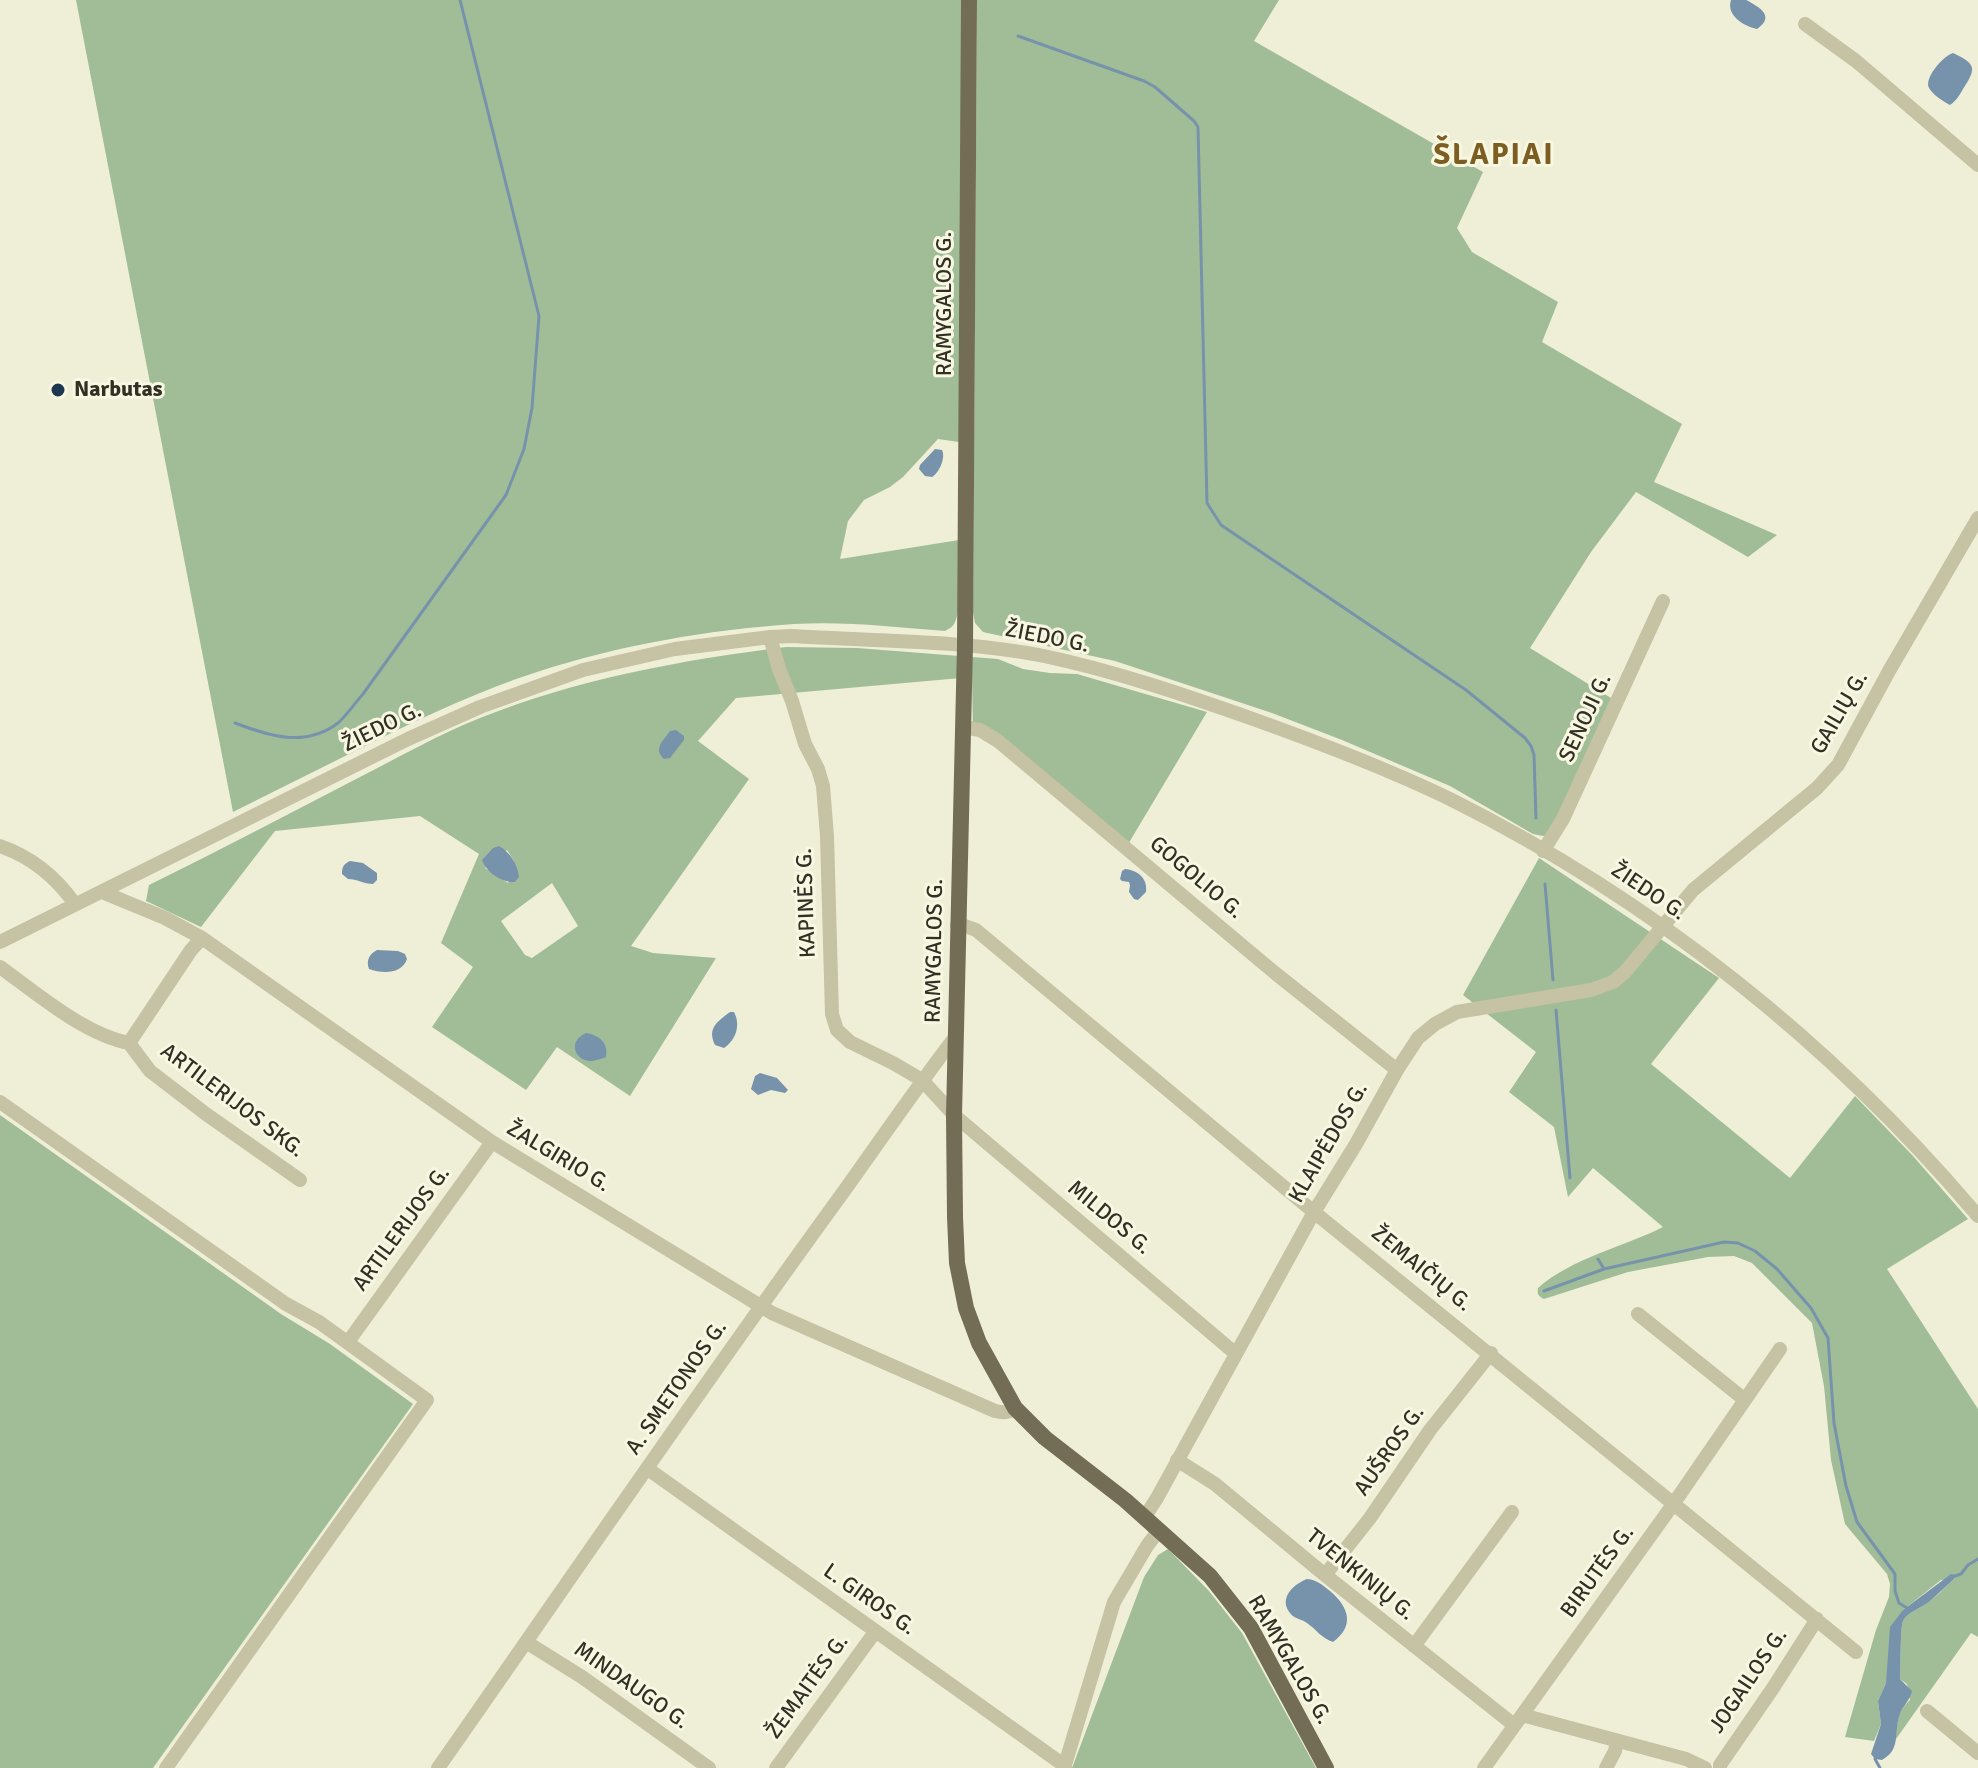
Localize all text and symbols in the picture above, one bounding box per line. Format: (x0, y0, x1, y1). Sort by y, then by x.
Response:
district label: ŠLAPIAI (1433, 138, 1555, 174)
street label: RAMYGALOS G. (932, 232, 958, 376)
place label: Narbutas (74, 377, 162, 403)
marker: Narbutas (49, 381, 67, 399)
street label: ŽIEDO G. (1003, 617, 1091, 659)
street label: GAILIŲ G. (1806, 667, 1874, 759)
street label: SENOJI G. (1554, 670, 1618, 766)
street label: ŽIEDO G. (338, 698, 426, 758)
street label: GOGOLIO G. (1144, 831, 1248, 925)
street label: KAPINĖS G. (792, 848, 822, 958)
street label: ŽIEDO G. (1605, 857, 1691, 927)
street label: RAMYGALOS G. (921, 879, 949, 1023)
street label: ARTILERIJOS SKG. (155, 1038, 309, 1164)
street label: KLAIPĖDOS G. (1284, 1078, 1374, 1208)
street label: ŽALGIRIO G. (501, 1116, 615, 1198)
street label: ARTILERIJOS G. (348, 1161, 456, 1297)
street label: MILDOS G. (1062, 1175, 1156, 1261)
street label: ŽEMAIČIŲ G. (1365, 1220, 1477, 1318)
street label: A. SMETONOS G. (621, 1316, 733, 1460)
street label: AUŠROS G. (1349, 1401, 1431, 1501)
street label: BIRUTĖS G. (1556, 1521, 1640, 1623)
street label: TVENKINIŲ G. (1301, 1523, 1419, 1627)
street label: L. GIROS G. (818, 1559, 920, 1641)
street label: RAMYGALOS G. (1241, 1591, 1337, 1729)
street label: JOGAILOS G. (1704, 1624, 1794, 1738)
street label: ŽEMAITĖS G. (761, 1630, 855, 1744)
street label: MINDAUGO G. (569, 1637, 693, 1735)

